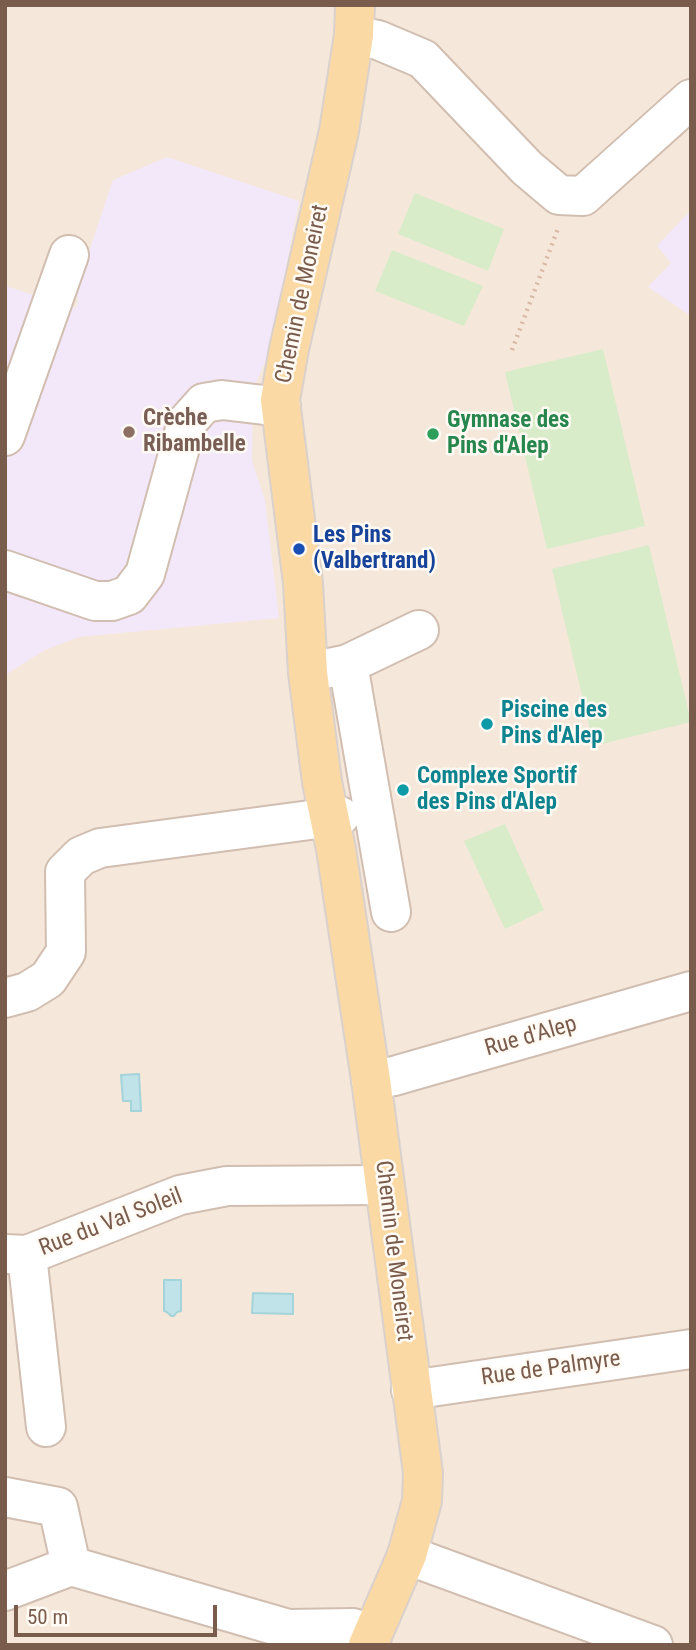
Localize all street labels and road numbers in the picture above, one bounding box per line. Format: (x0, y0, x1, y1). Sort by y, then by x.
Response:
street label: Chemin de Moneiret (271, 202, 335, 386)
street label: Rue d'Alep (482, 1011, 580, 1063)
street label: Chemin de Moneiret (368, 1159, 418, 1343)
street label: Rue du Val Soleil (35, 1183, 187, 1263)
street label: Rue de Palmyre (480, 1346, 622, 1392)

